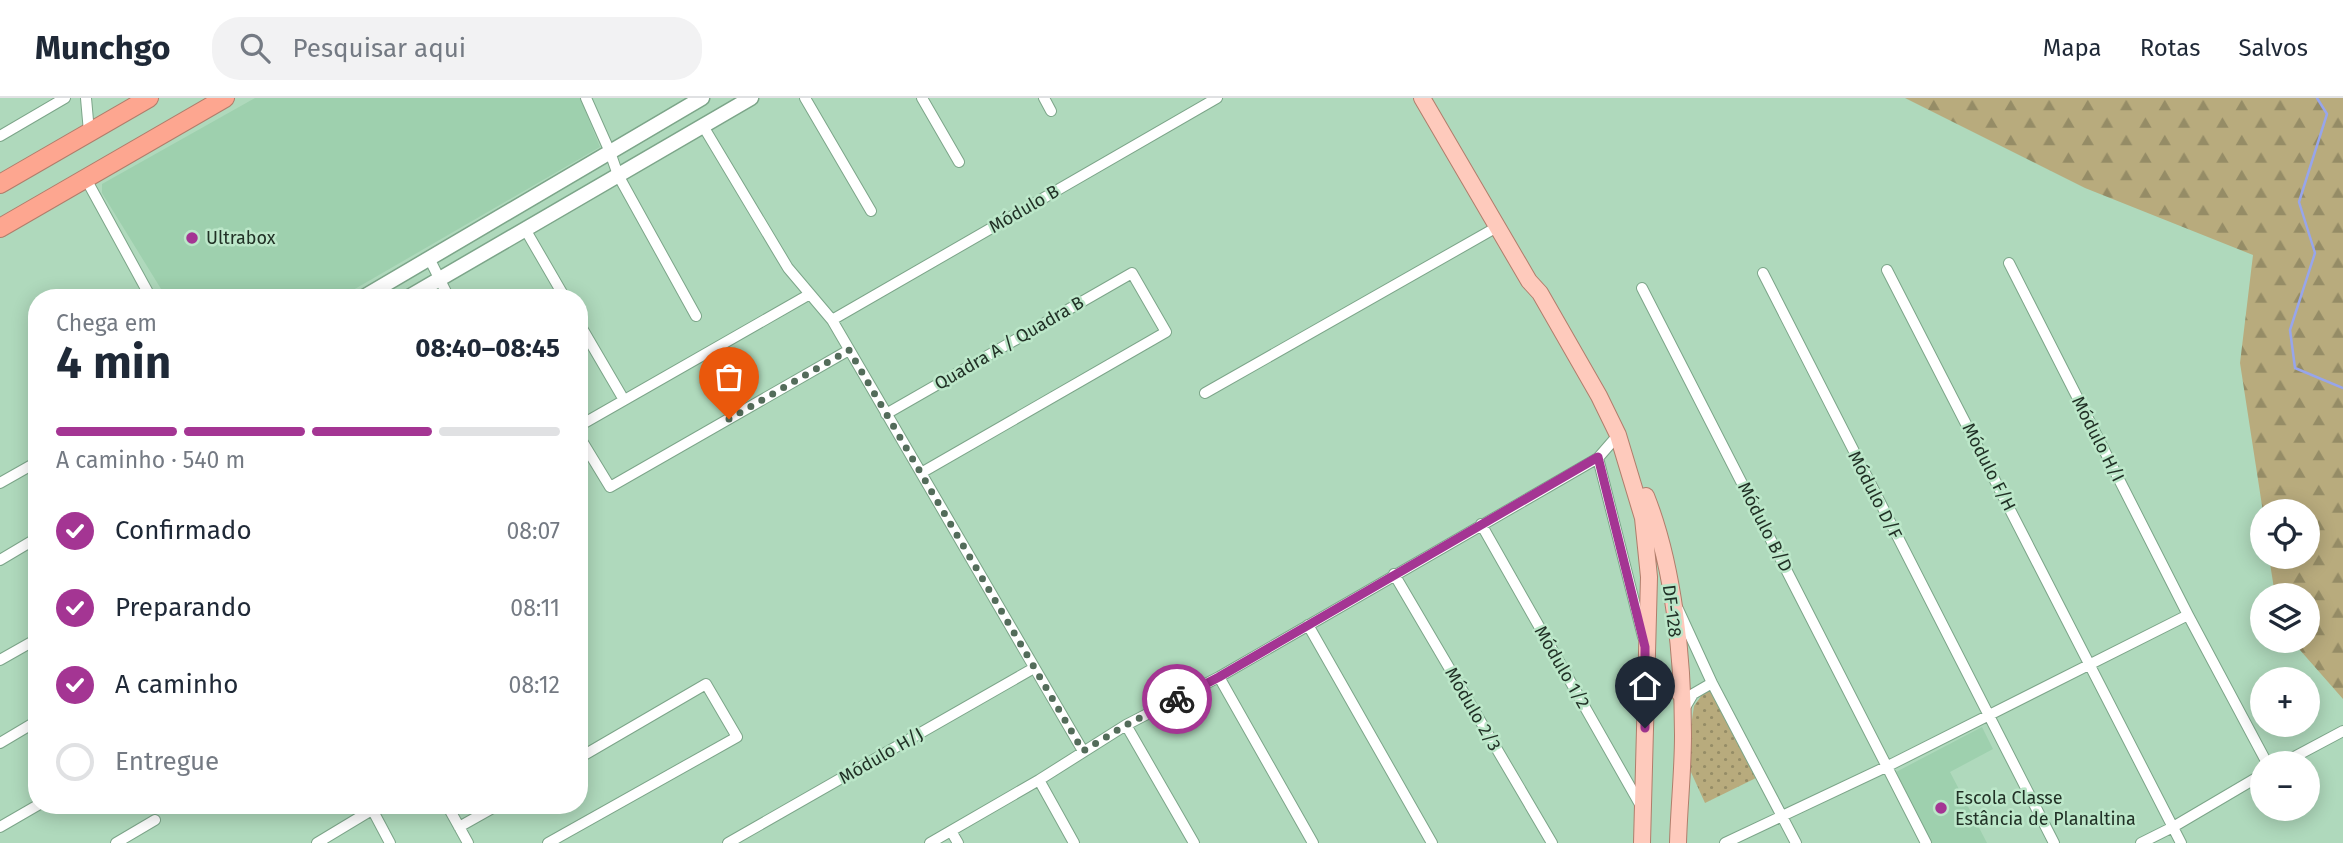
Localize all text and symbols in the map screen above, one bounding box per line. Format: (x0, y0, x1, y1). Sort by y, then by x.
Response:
search box (212, 17, 702, 80)
text: Munchgo (35, 28, 170, 68)
icon: search (236, 29, 274, 67)
text: Pesquisar aqui (292, 33, 466, 64)
text: Mapa (2043, 34, 2102, 62)
text: Rotas (2140, 34, 2200, 62)
text: Salvos (2238, 34, 2308, 62)
street label: Módulo B (985, 180, 1063, 238)
place label: Ultrabox (206, 227, 276, 249)
marker: Ultrabox (184, 230, 200, 246)
street label: Quadra A / Quadra B (930, 291, 1088, 395)
text: Chega em (56, 309, 157, 337)
text: 08:40–08:45 (415, 333, 560, 364)
text: 4 min (56, 335, 171, 390)
pin (699, 347, 759, 419)
icon: bag (710, 358, 748, 396)
street label: Módulo H/I (2067, 393, 2129, 485)
street label: Módulo F/H (1957, 419, 2021, 515)
text: A caminho · 540 m (56, 446, 245, 474)
street label: Módulo D/F (1843, 447, 1907, 543)
street label: Módulo B/D (1733, 478, 1797, 576)
map controls (2250, 499, 2320, 821)
button: locate (2250, 499, 2320, 569)
icon: check (56, 512, 94, 550)
text: Confirmado (115, 515, 252, 546)
text: 08:07 (506, 517, 560, 545)
street label: DF-128 (1658, 583, 1686, 639)
button: layers (2250, 583, 2320, 653)
icon: check (56, 589, 94, 627)
text: Preparando (115, 592, 252, 623)
text: 08:11 (510, 594, 560, 622)
street label: Módulo 1/2 (1530, 622, 1594, 712)
pin (1615, 656, 1675, 728)
street label: Módulo 2/3 (1440, 663, 1506, 755)
courier (1142, 664, 1212, 734)
icon: check (56, 666, 94, 704)
icon: home (1626, 667, 1664, 705)
button: + (2250, 667, 2320, 737)
text: A caminho (115, 669, 238, 700)
text: 08:12 (509, 671, 560, 699)
icon: bike (1158, 680, 1196, 718)
street label: Módulo H/J (835, 723, 927, 789)
text: Entregue (115, 746, 219, 777)
button: − (2250, 751, 2320, 821)
place label: Escola Classe Estância de Planaltina (1955, 787, 2136, 830)
marker: Escola Classe Estância de Planaltina (1933, 800, 1949, 816)

